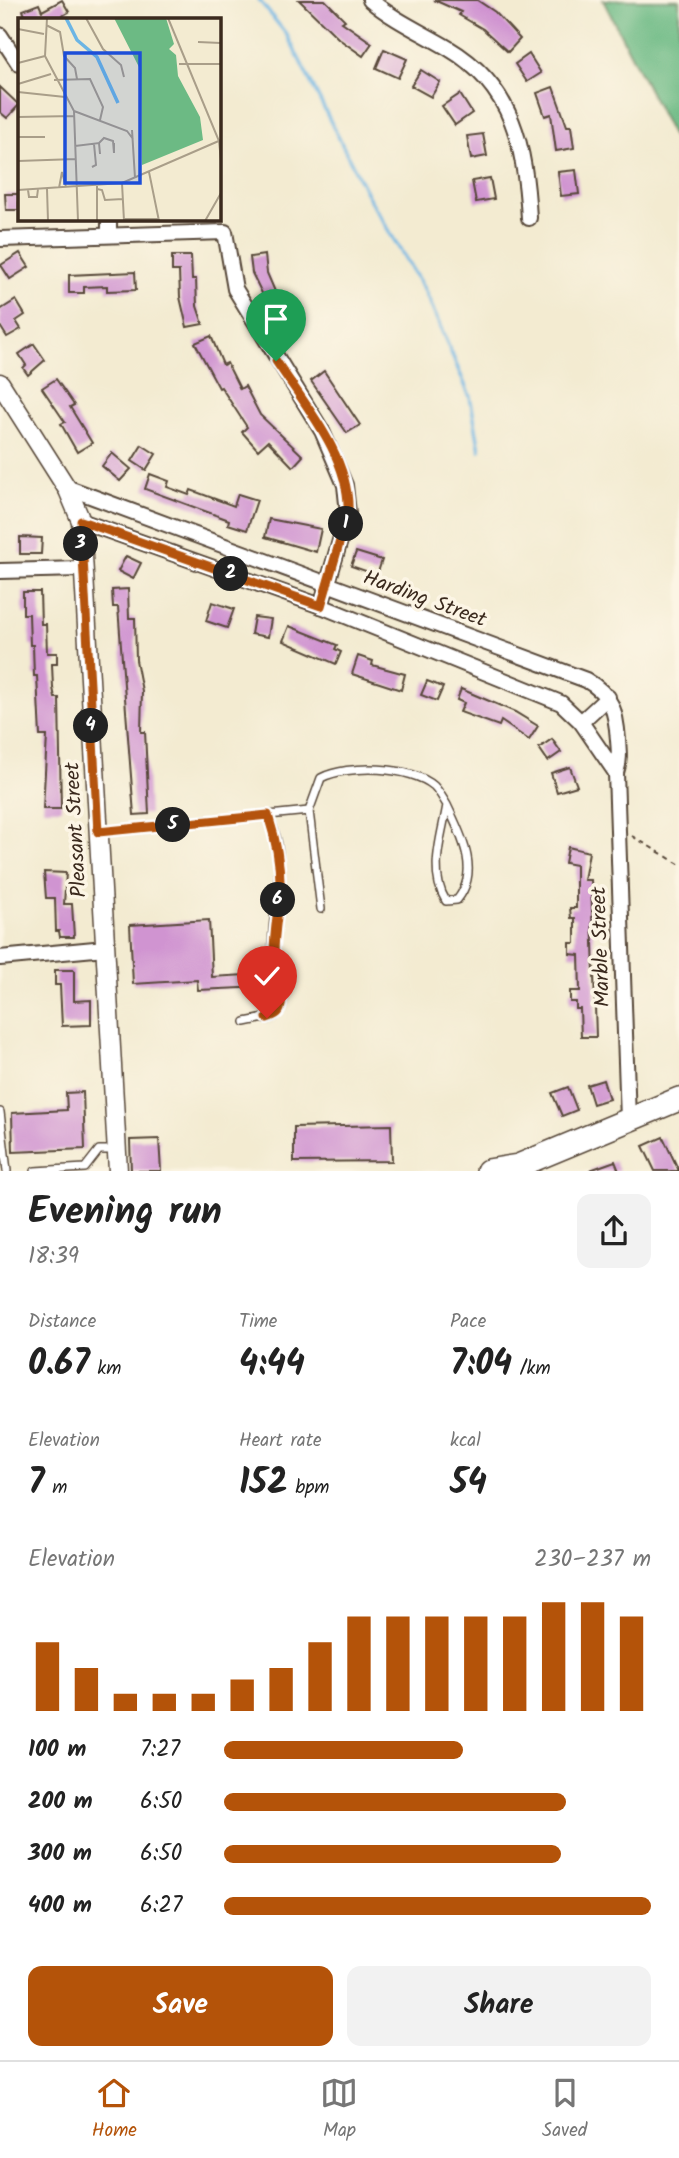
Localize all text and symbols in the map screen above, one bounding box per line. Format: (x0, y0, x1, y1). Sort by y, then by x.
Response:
inset map (18, 18, 220, 220)
pin (246, 289, 306, 361)
icon: arrive (257, 300, 295, 338)
pin: 1 (328, 506, 364, 542)
text: 1 (343, 508, 348, 538)
pin: 3 (64, 526, 98, 562)
text: 3 (75, 528, 86, 558)
pin: 2 (214, 556, 248, 592)
text: 2 (225, 558, 236, 588)
street label: Harding Street (358, 562, 492, 637)
pin: 4 (74, 708, 108, 744)
text: 4 (85, 710, 96, 740)
street label: Pleasant Street (56, 760, 97, 899)
pin: 5 (156, 808, 190, 842)
text: 5 (168, 809, 177, 839)
pin: 6 (260, 883, 296, 918)
text: 6 (272, 884, 283, 914)
street label: Marble Street (583, 885, 620, 1008)
pin (237, 946, 297, 1018)
icon: check (248, 957, 286, 995)
text: Evening run (28, 1183, 222, 1243)
button: share (577, 1194, 651, 1268)
text: 18:39 (28, 1239, 79, 1275)
text: Distance (28, 1307, 96, 1337)
text: Time (239, 1307, 277, 1337)
text: Pace (450, 1307, 486, 1337)
text: 0.67 (28, 1337, 90, 1393)
text: 4:44 (239, 1337, 305, 1393)
text: 7:04 (450, 1337, 512, 1393)
text: km (90, 1354, 121, 1384)
text: /km (512, 1354, 551, 1384)
text: Elevation (28, 1426, 100, 1456)
text: Heart rate (239, 1426, 322, 1456)
text: kcal (450, 1426, 481, 1456)
text: 7 (28, 1456, 45, 1512)
text: 152 (239, 1456, 288, 1512)
text: 54 (450, 1456, 487, 1512)
text: m (45, 1473, 67, 1503)
text: bpm (288, 1473, 330, 1503)
text: Elevation (28, 1542, 115, 1578)
text: 230–237 m (534, 1542, 651, 1578)
text: 100 m (28, 1732, 86, 1768)
text: 7:27 (140, 1732, 180, 1768)
text: 200 m (28, 1784, 93, 1820)
text: 6:50 (140, 1784, 182, 1820)
text: 300 m (28, 1836, 92, 1872)
text: 6:50 (140, 1836, 182, 1872)
text: 400 m (28, 1888, 92, 1924)
text: 6:27 (140, 1888, 182, 1924)
button: Save (28, 1966, 333, 2046)
button: Share (347, 1966, 651, 2046)
tab: Home (92, 2074, 137, 2146)
tab: Map (320, 2074, 358, 2146)
tab: Saved (542, 2074, 587, 2146)

